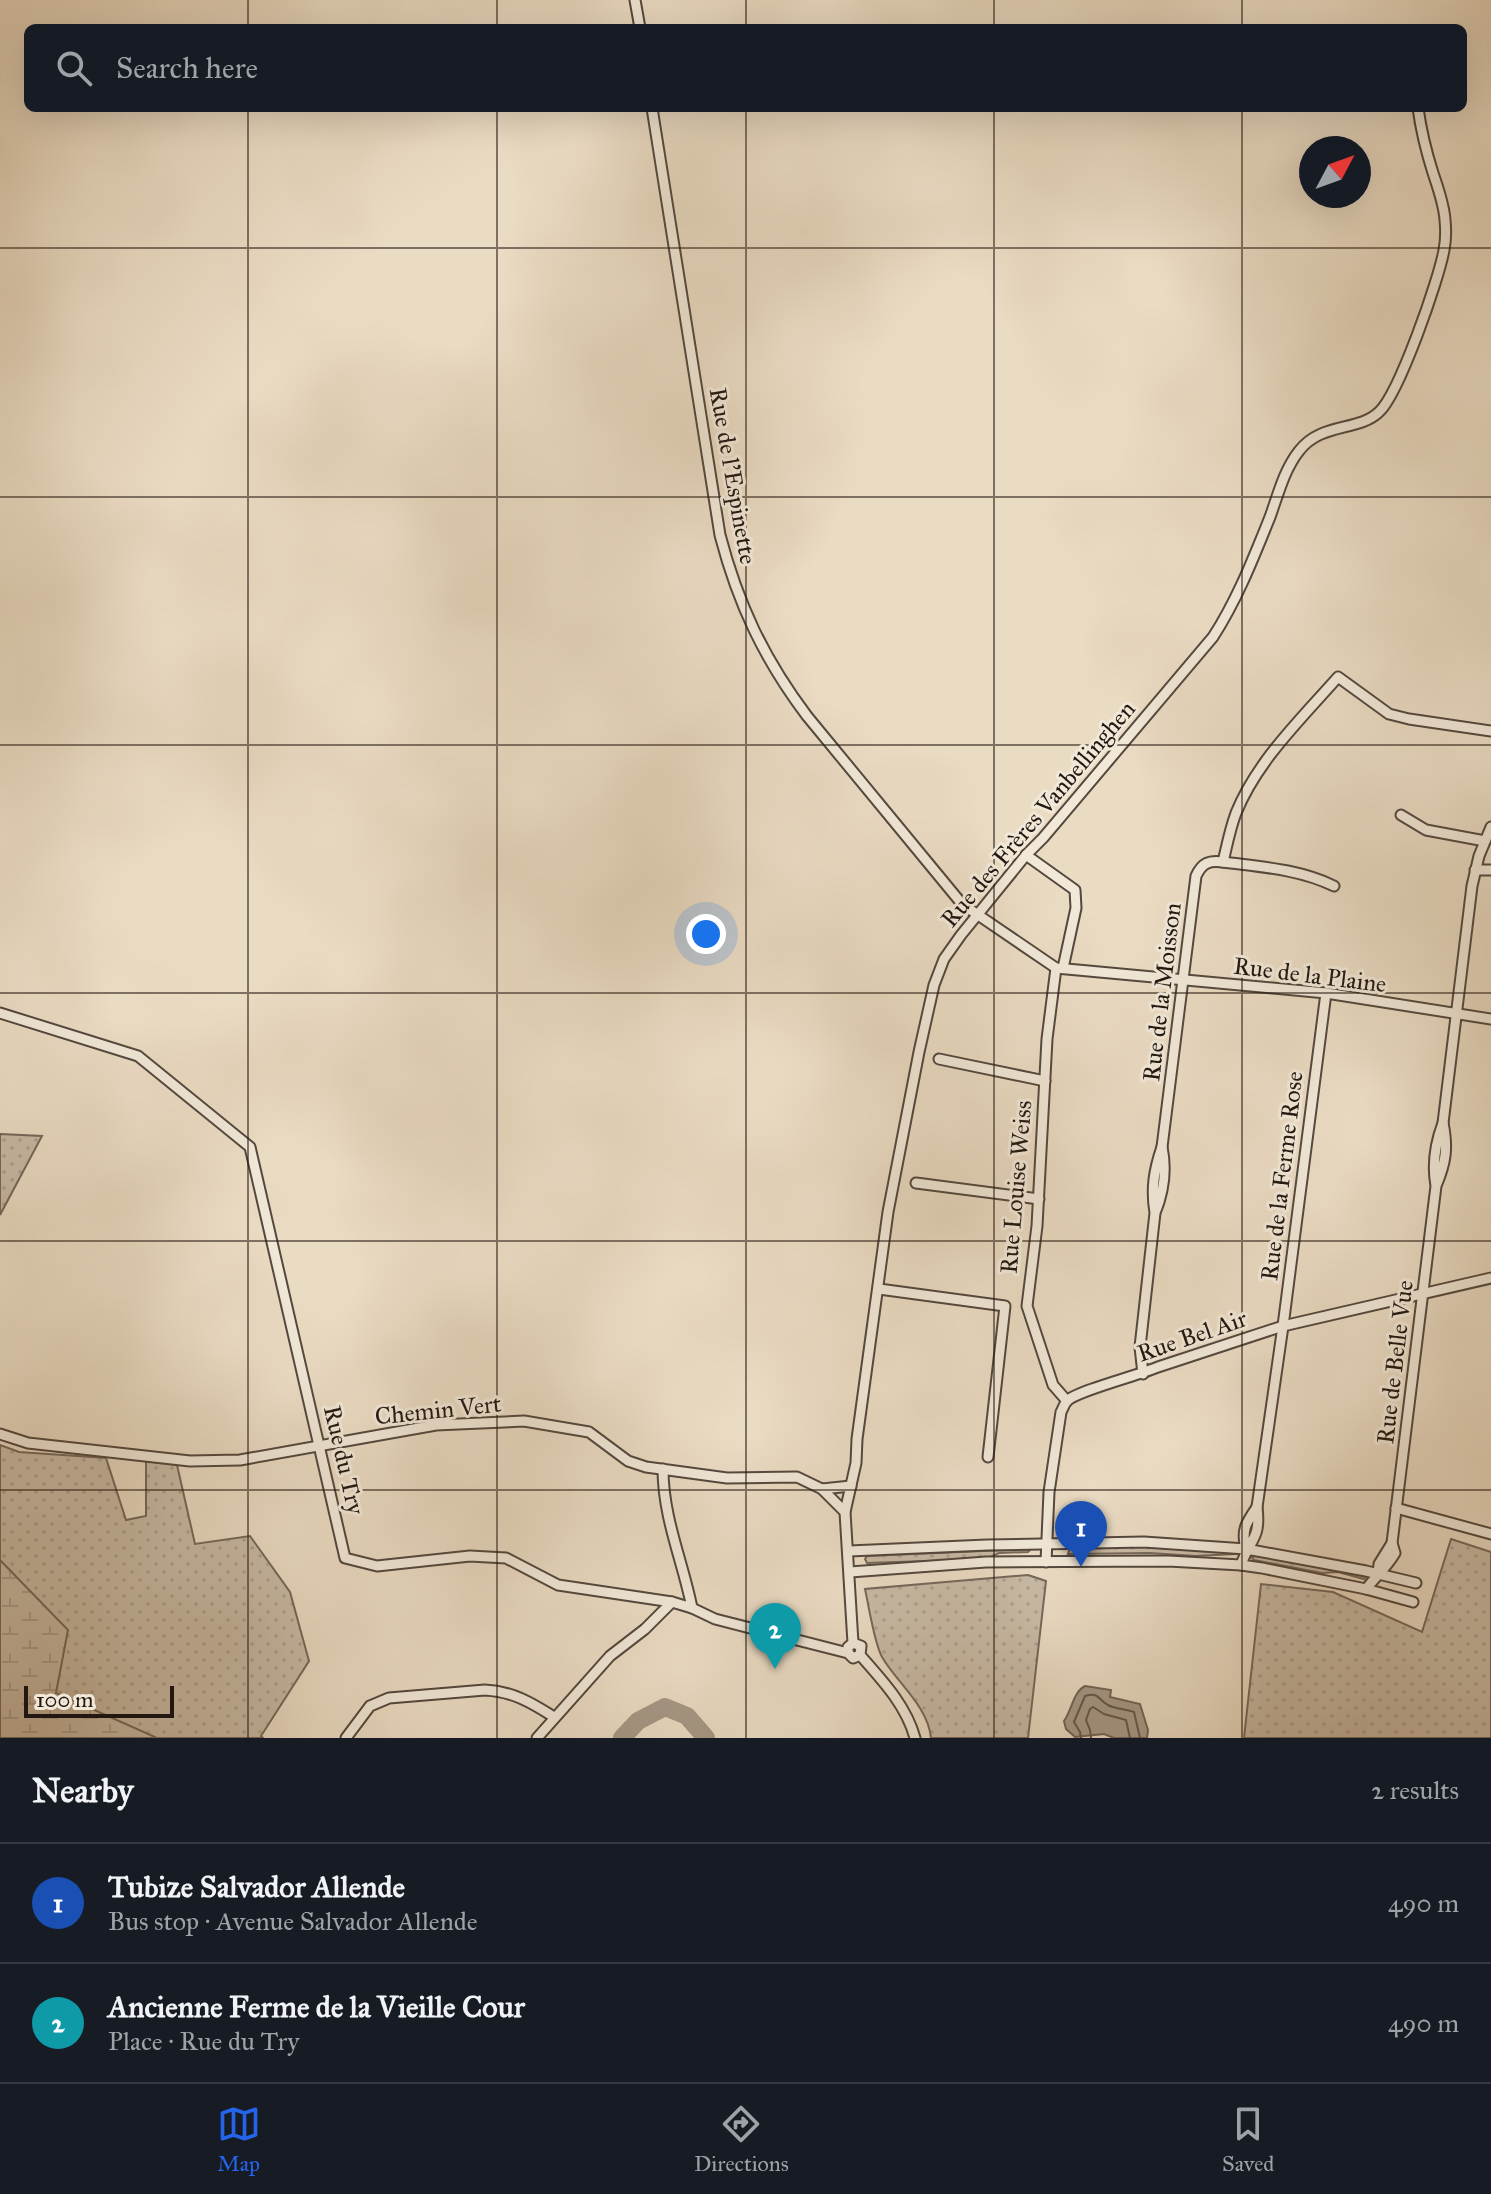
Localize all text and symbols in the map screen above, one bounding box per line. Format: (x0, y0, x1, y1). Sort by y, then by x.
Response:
search box (24, 24, 1467, 112)
icon: search (52, 46, 96, 90)
text: Search here (116, 50, 258, 86)
north arrow (1299, 136, 1371, 208)
street label: Rue de l'Espinette (703, 385, 763, 567)
street label: Rue des Frères Vanbellinghen (934, 694, 1142, 934)
street label: Rue de la Moisson (1136, 901, 1188, 1083)
your location (686, 914, 726, 954)
street label: Rue de la Plaine (1232, 951, 1388, 999)
street label: Rue de la Ferme Rose (1254, 1070, 1310, 1282)
street label: Rue Louise Weiss (993, 1099, 1039, 1275)
street label: Rue de Belle Vue (1370, 1279, 1420, 1445)
street label: Rue Bel Air (1133, 1303, 1251, 1369)
street label: Chemin Vert (373, 1388, 503, 1432)
street label: Rue du Try (317, 1403, 371, 1518)
pin: 1 (1055, 1501, 1107, 1567)
pin: 2 (749, 1603, 801, 1669)
scale bar (24, 1682, 174, 1718)
text: 100 m (36, 1686, 93, 1713)
text: Nearby (32, 1770, 134, 1811)
text: 2 results (1371, 1774, 1459, 1806)
text: Tubize Salvador Allende (108, 1869, 405, 1905)
text: 1 (53, 1887, 63, 1919)
text: 490 m (1388, 1887, 1459, 1919)
text: Bus stop · Avenue Salvador Allende (108, 1905, 478, 1937)
text: Ancienne Ferme de la Vieille Cour (108, 1989, 525, 2025)
text: 2 (52, 2007, 64, 2039)
text: 490 m (1388, 2007, 1459, 2039)
text: Place · Rue du Try (108, 2025, 300, 2057)
tab: Map (217, 2102, 261, 2177)
tab: Directions (694, 2102, 789, 2177)
tab: Saved (1222, 2102, 1274, 2177)

